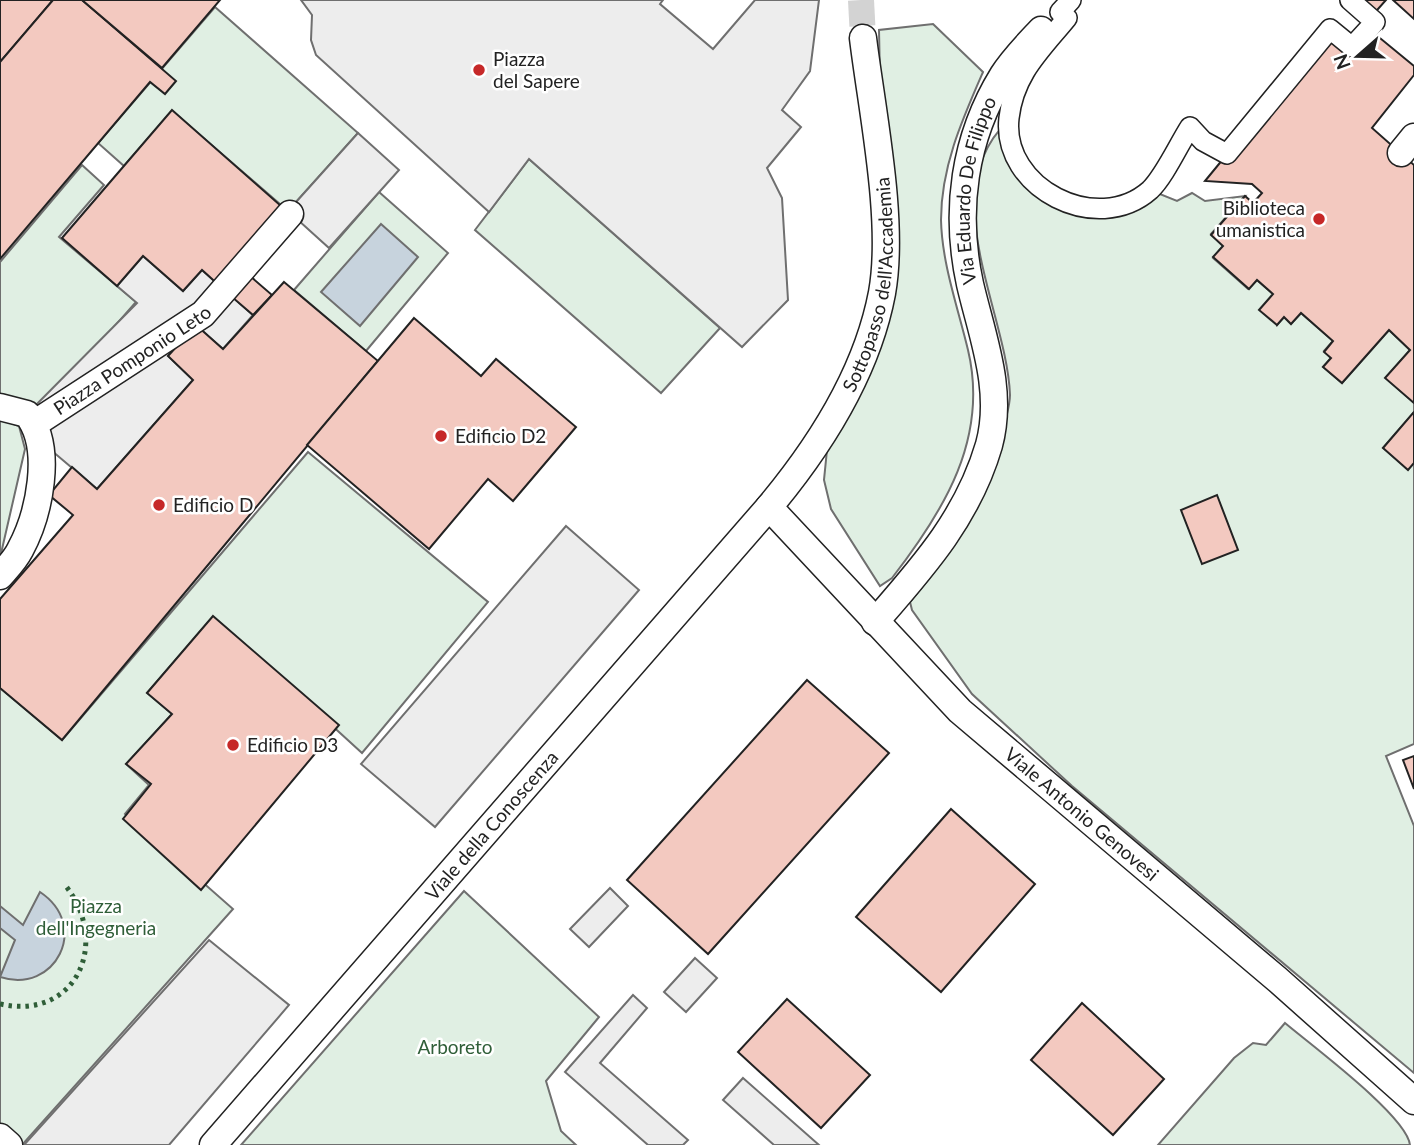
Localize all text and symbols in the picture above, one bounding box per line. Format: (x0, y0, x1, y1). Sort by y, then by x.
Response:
north arrow (1323, 21, 1393, 91)
place label: Piazza del Sapere (493, 47, 580, 92)
text: N (1328, 51, 1355, 73)
marker: Piazza del Sapere (471, 62, 487, 78)
street label: Via Eduardo De Filippo (951, 92, 1000, 287)
street label: Sottopasso dell'Accademia (837, 176, 897, 395)
place label: Biblioteca umanistica (1216, 196, 1305, 241)
marker: Biblioteca umanistica (1311, 211, 1327, 227)
street label: Piazza Pomponio Leto (49, 301, 216, 419)
place label: Edificio D2 (455, 424, 546, 447)
marker: Edificio D2 (433, 428, 449, 444)
place label: Edificio D (173, 493, 253, 516)
marker: Edificio D (151, 497, 167, 513)
place label: Edificio D3 (247, 733, 338, 756)
marker: Edificio D3 (225, 737, 241, 753)
street label: Viale Antonio Genovesi (1000, 742, 1164, 885)
street label: Viale della Conoscenza (420, 746, 563, 905)
park label: Piazza dell'Ingegneria (36, 894, 156, 939)
park label: Arboreto (417, 1035, 493, 1058)

